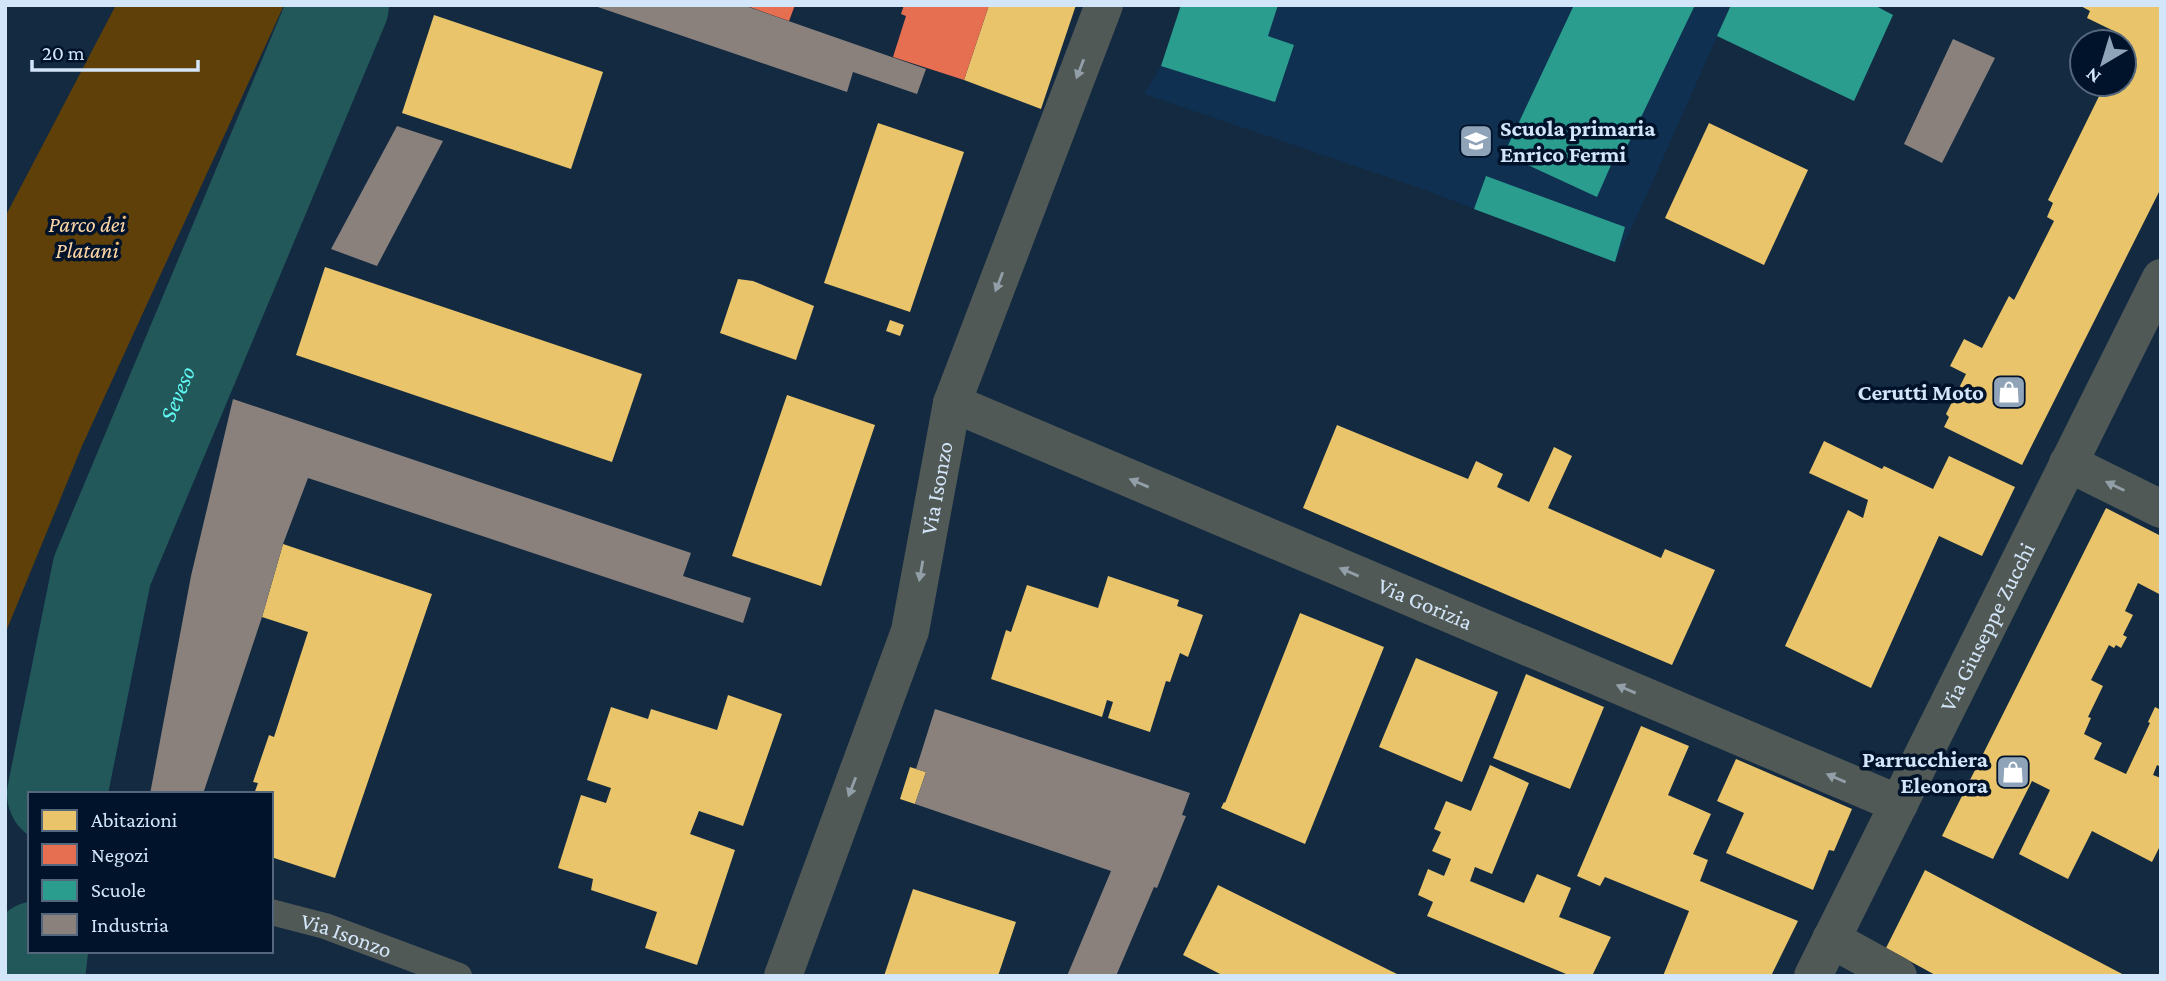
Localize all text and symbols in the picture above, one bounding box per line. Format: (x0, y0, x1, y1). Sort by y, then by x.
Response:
scale bar (32, 28, 198, 72)
north arrow (2068, 28, 2138, 98)
text: 20 m (42, 41, 85, 65)
one-way arrow (1075, 59, 1086, 80)
text: N (2081, 64, 2104, 88)
place label: Scuola primaria Enrico Fermi (1500, 115, 1656, 167)
school or university icon: Scuola primaria Enrico Fermi (1457, 122, 1495, 160)
park label: Parco dei Platani (48, 211, 127, 263)
one-way arrow (993, 271, 1004, 292)
water label: Seveso (153, 362, 200, 425)
shop icon: Cerutti Moto (1990, 373, 2028, 411)
place label: Cerutti Moto (1858, 379, 1984, 405)
street label: Via Isonzo (915, 439, 958, 537)
one-way arrow (1129, 477, 1150, 488)
one-way arrow (2105, 480, 2125, 491)
street label: Via Giuseppe Zucchi (1934, 538, 2040, 716)
one-way arrow (915, 560, 926, 582)
one-way arrow (1338, 566, 1359, 577)
street label: Via Gorizia (1374, 572, 1477, 635)
one-way arrow (1616, 683, 1636, 695)
place label: Parrucchiera Eleonora (1862, 746, 1989, 798)
shop icon: Parrucchiera Eleonora (1994, 753, 2032, 791)
one-way arrow (1825, 772, 1846, 783)
one-way arrow (846, 777, 857, 798)
legend (28, 792, 273, 953)
text: Abitazioni (91, 808, 178, 832)
text: Negozi (91, 843, 149, 867)
text: Scuole (91, 878, 146, 902)
street label: Via Isonzo (298, 907, 396, 963)
text: Industria (91, 913, 169, 937)

